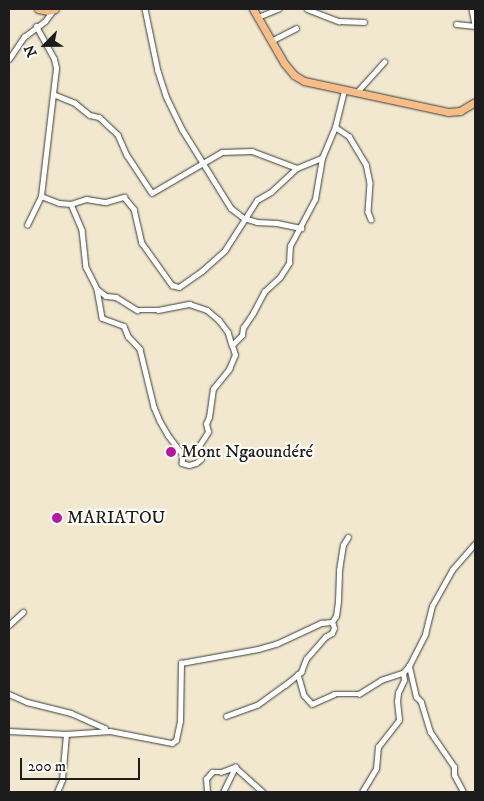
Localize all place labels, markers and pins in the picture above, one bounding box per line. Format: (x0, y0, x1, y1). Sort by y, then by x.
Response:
place label: Mont Ngaoundéré (181, 441, 313, 463)
marker: Mont Ngaoundéré (165, 446, 177, 458)
place label: MARIATOU (67, 507, 166, 529)
marker: MARIATOU (51, 512, 63, 524)

